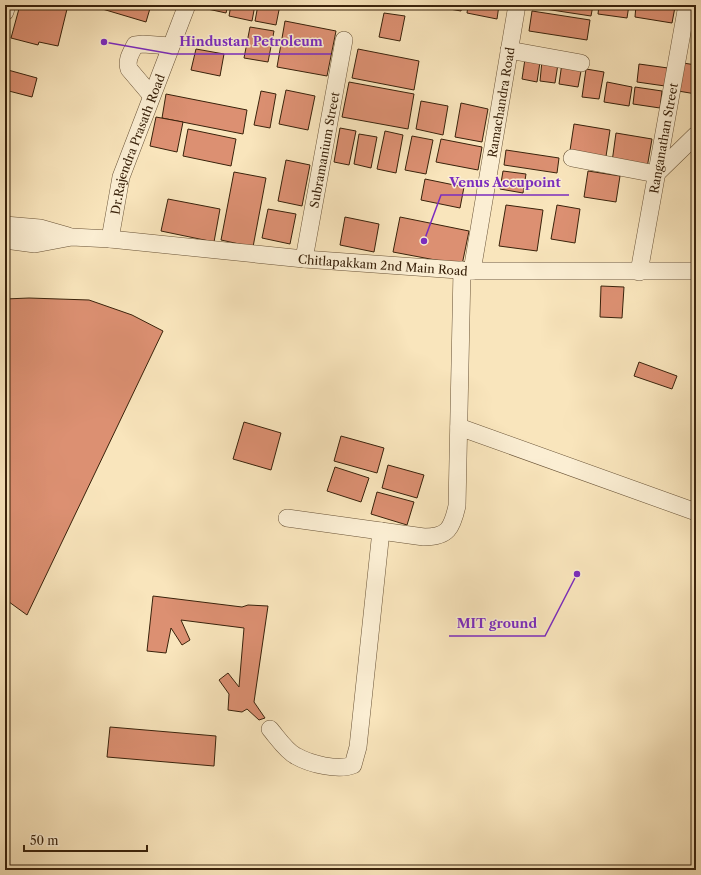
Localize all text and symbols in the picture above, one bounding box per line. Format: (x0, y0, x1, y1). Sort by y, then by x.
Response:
callout: Hindustan Petroleum (172, 29, 331, 54)
text: Hindustan Petroleum (179, 33, 323, 49)
street label: Ramachandra Road (484, 45, 517, 159)
street label: Dr.Rajendra Prasath Road (107, 71, 168, 216)
street label: Ranganathan Street (646, 81, 680, 195)
street label: Subramanium Street (306, 90, 342, 209)
callout: Venus Accupoint (441, 170, 569, 195)
text: Venus Accupoint (448, 174, 561, 190)
street label: Chitlapakkam 2nd Main Road (297, 251, 469, 278)
callout: MIT ground (449, 611, 545, 636)
text: MIT ground (457, 615, 538, 631)
scale bar (24, 827, 147, 853)
text: 50 m (30, 833, 59, 848)

